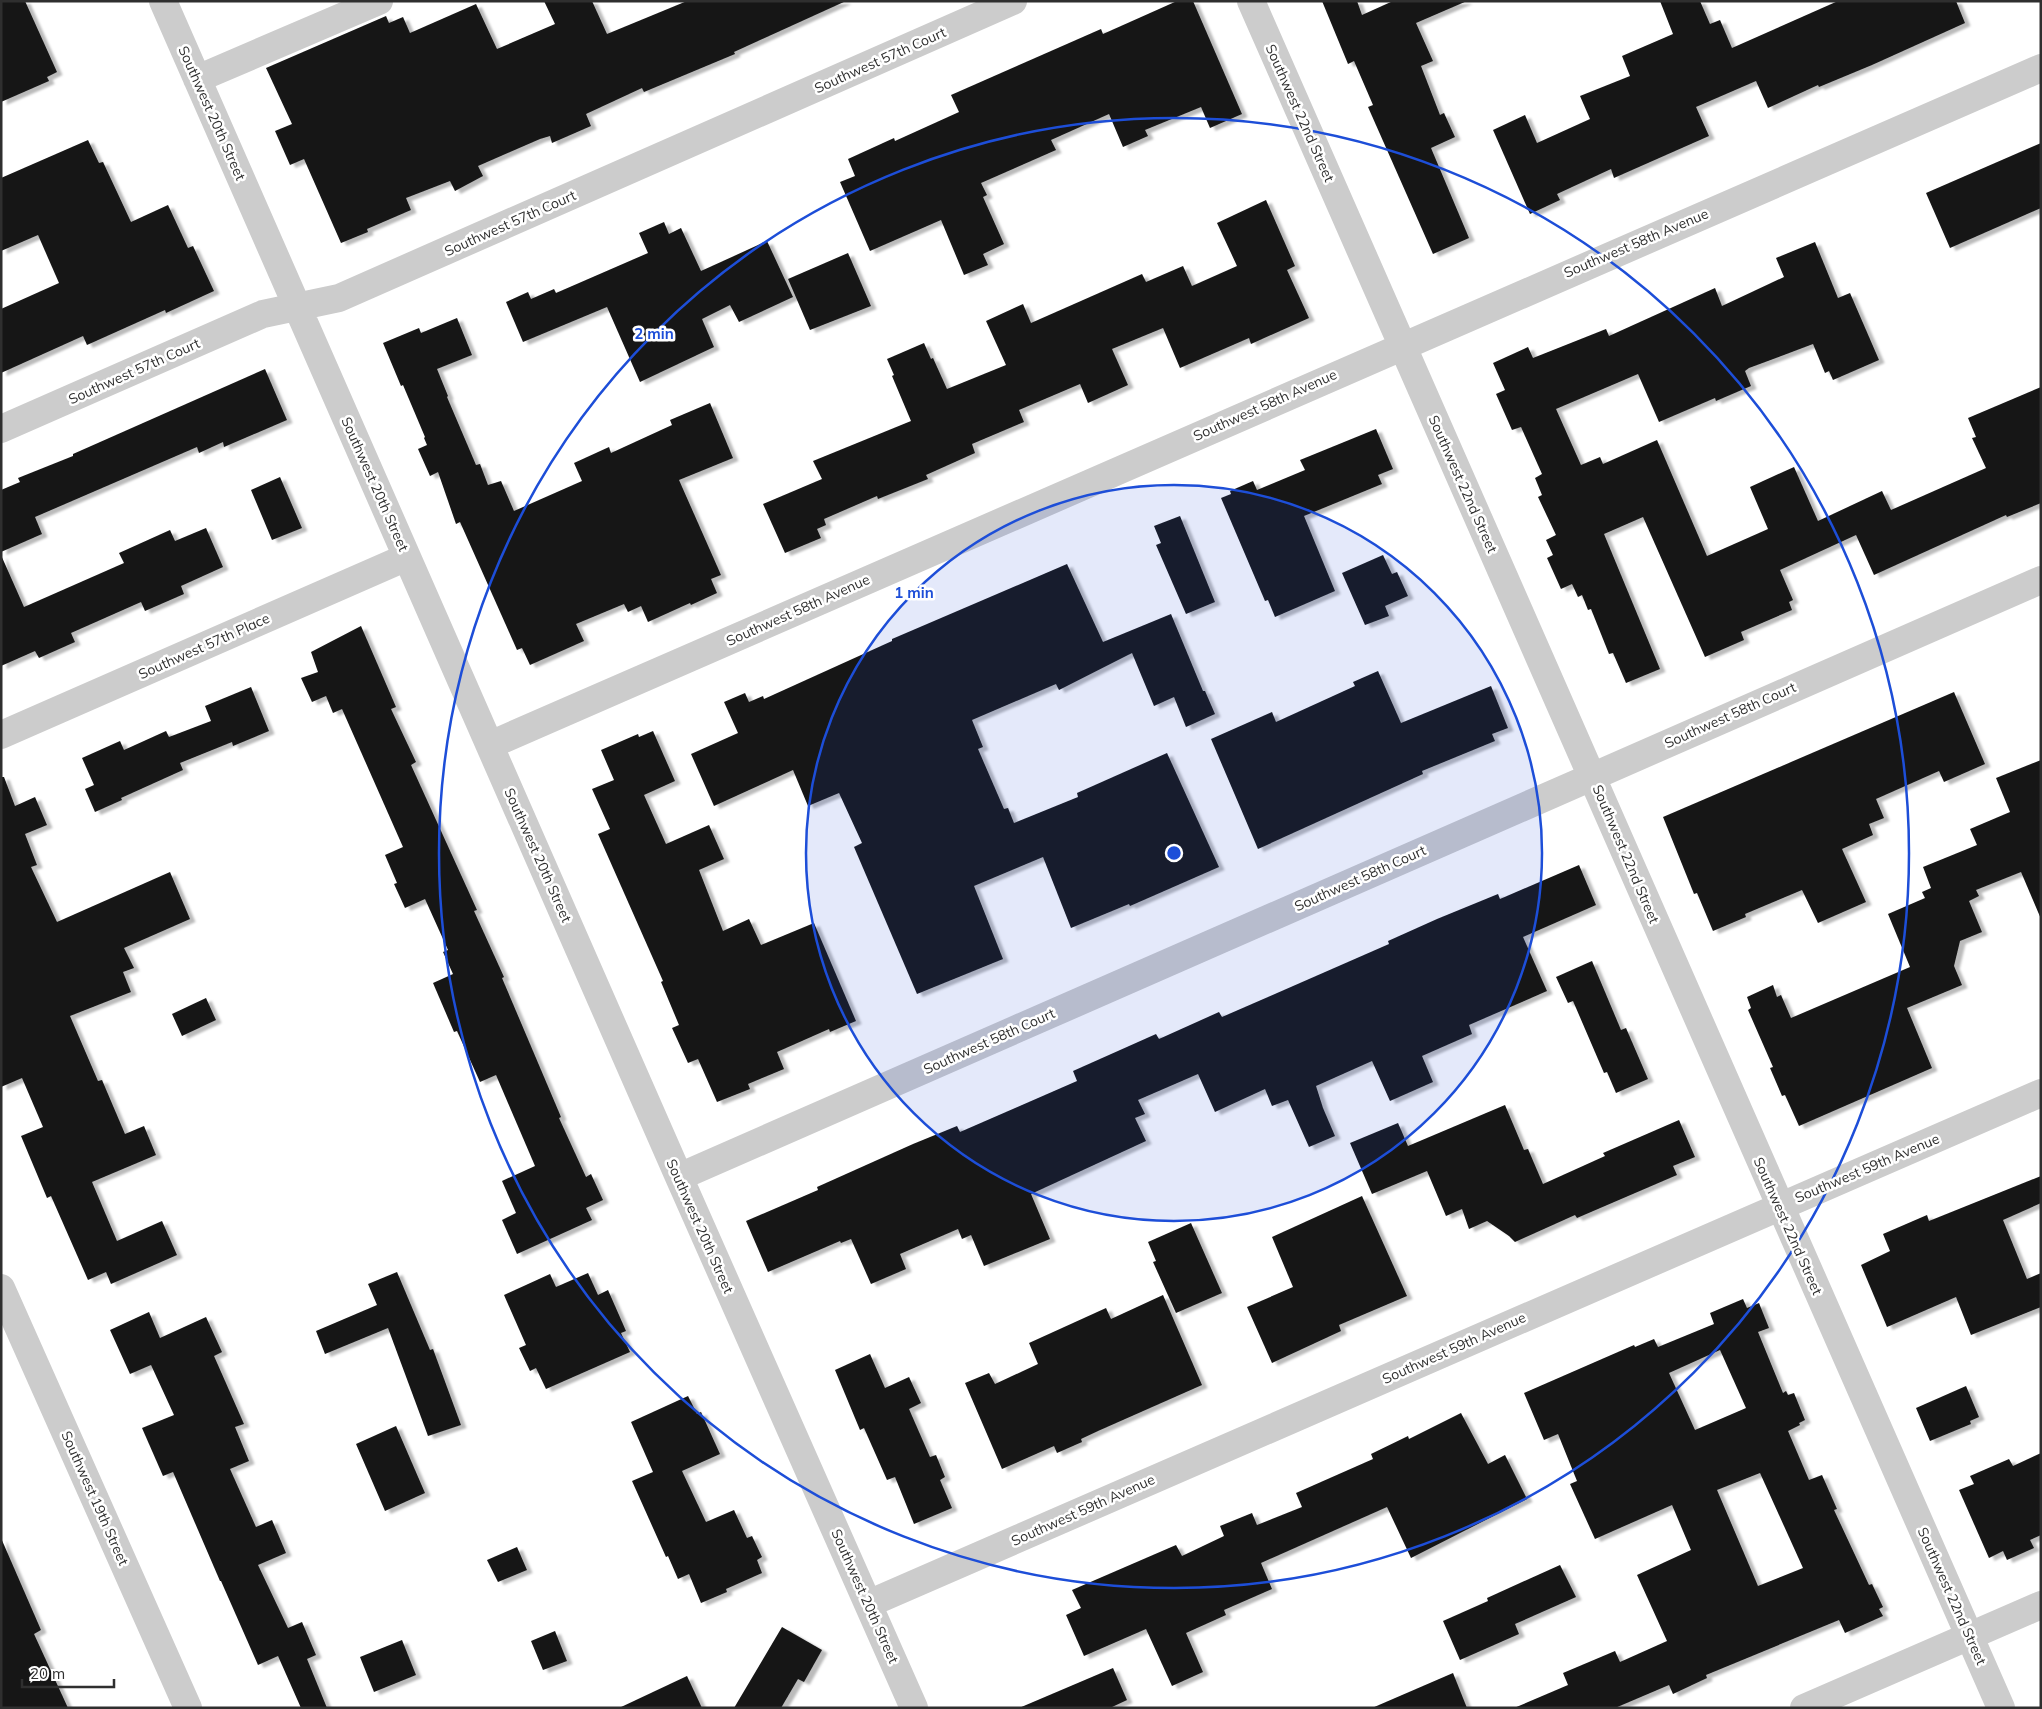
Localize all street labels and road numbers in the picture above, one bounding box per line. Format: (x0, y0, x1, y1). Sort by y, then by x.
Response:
street label: Southwest 57th Court (811, 23, 949, 97)
street label: Southwest 22nd Street (1262, 41, 1339, 185)
street label: Southwest 20th Street (174, 43, 250, 183)
street label: Southwest 57th Court (441, 186, 579, 260)
street label: Southwest 58th Avenue (1561, 204, 1711, 282)
street label: Southwest 57th Court (65, 334, 203, 408)
street label: Southwest 58th Avenue (1190, 365, 1340, 445)
street label: Southwest 22nd Street (1425, 412, 1502, 556)
street label: Southwest 20th Street (337, 414, 413, 554)
street label: Southwest 58th Avenue (723, 570, 873, 650)
street label: Southwest 57th Place (136, 609, 272, 683)
street label: Southwest 58th Court (1661, 678, 1799, 752)
street label: Southwest 22nd Street (1589, 782, 1663, 926)
street label: Southwest 20th Street (500, 785, 576, 925)
street label: Southwest 58th Court (1291, 841, 1429, 915)
street label: Southwest 58th Court (920, 1004, 1058, 1078)
street label: Southwest 59th Avenue (1792, 1129, 1942, 1207)
street label: Southwest 22nd Street (1750, 1154, 1827, 1298)
street label: Southwest 20th Street (662, 1156, 738, 1296)
street label: Southwest 59th Avenue (1379, 1308, 1529, 1388)
street label: Southwest 19th Street (57, 1428, 133, 1568)
street label: Southwest 59th Avenue (1008, 1470, 1158, 1550)
street label: Southwest 22nd Street (1914, 1524, 1991, 1668)
street label: Southwest 20th Street (827, 1526, 903, 1666)

